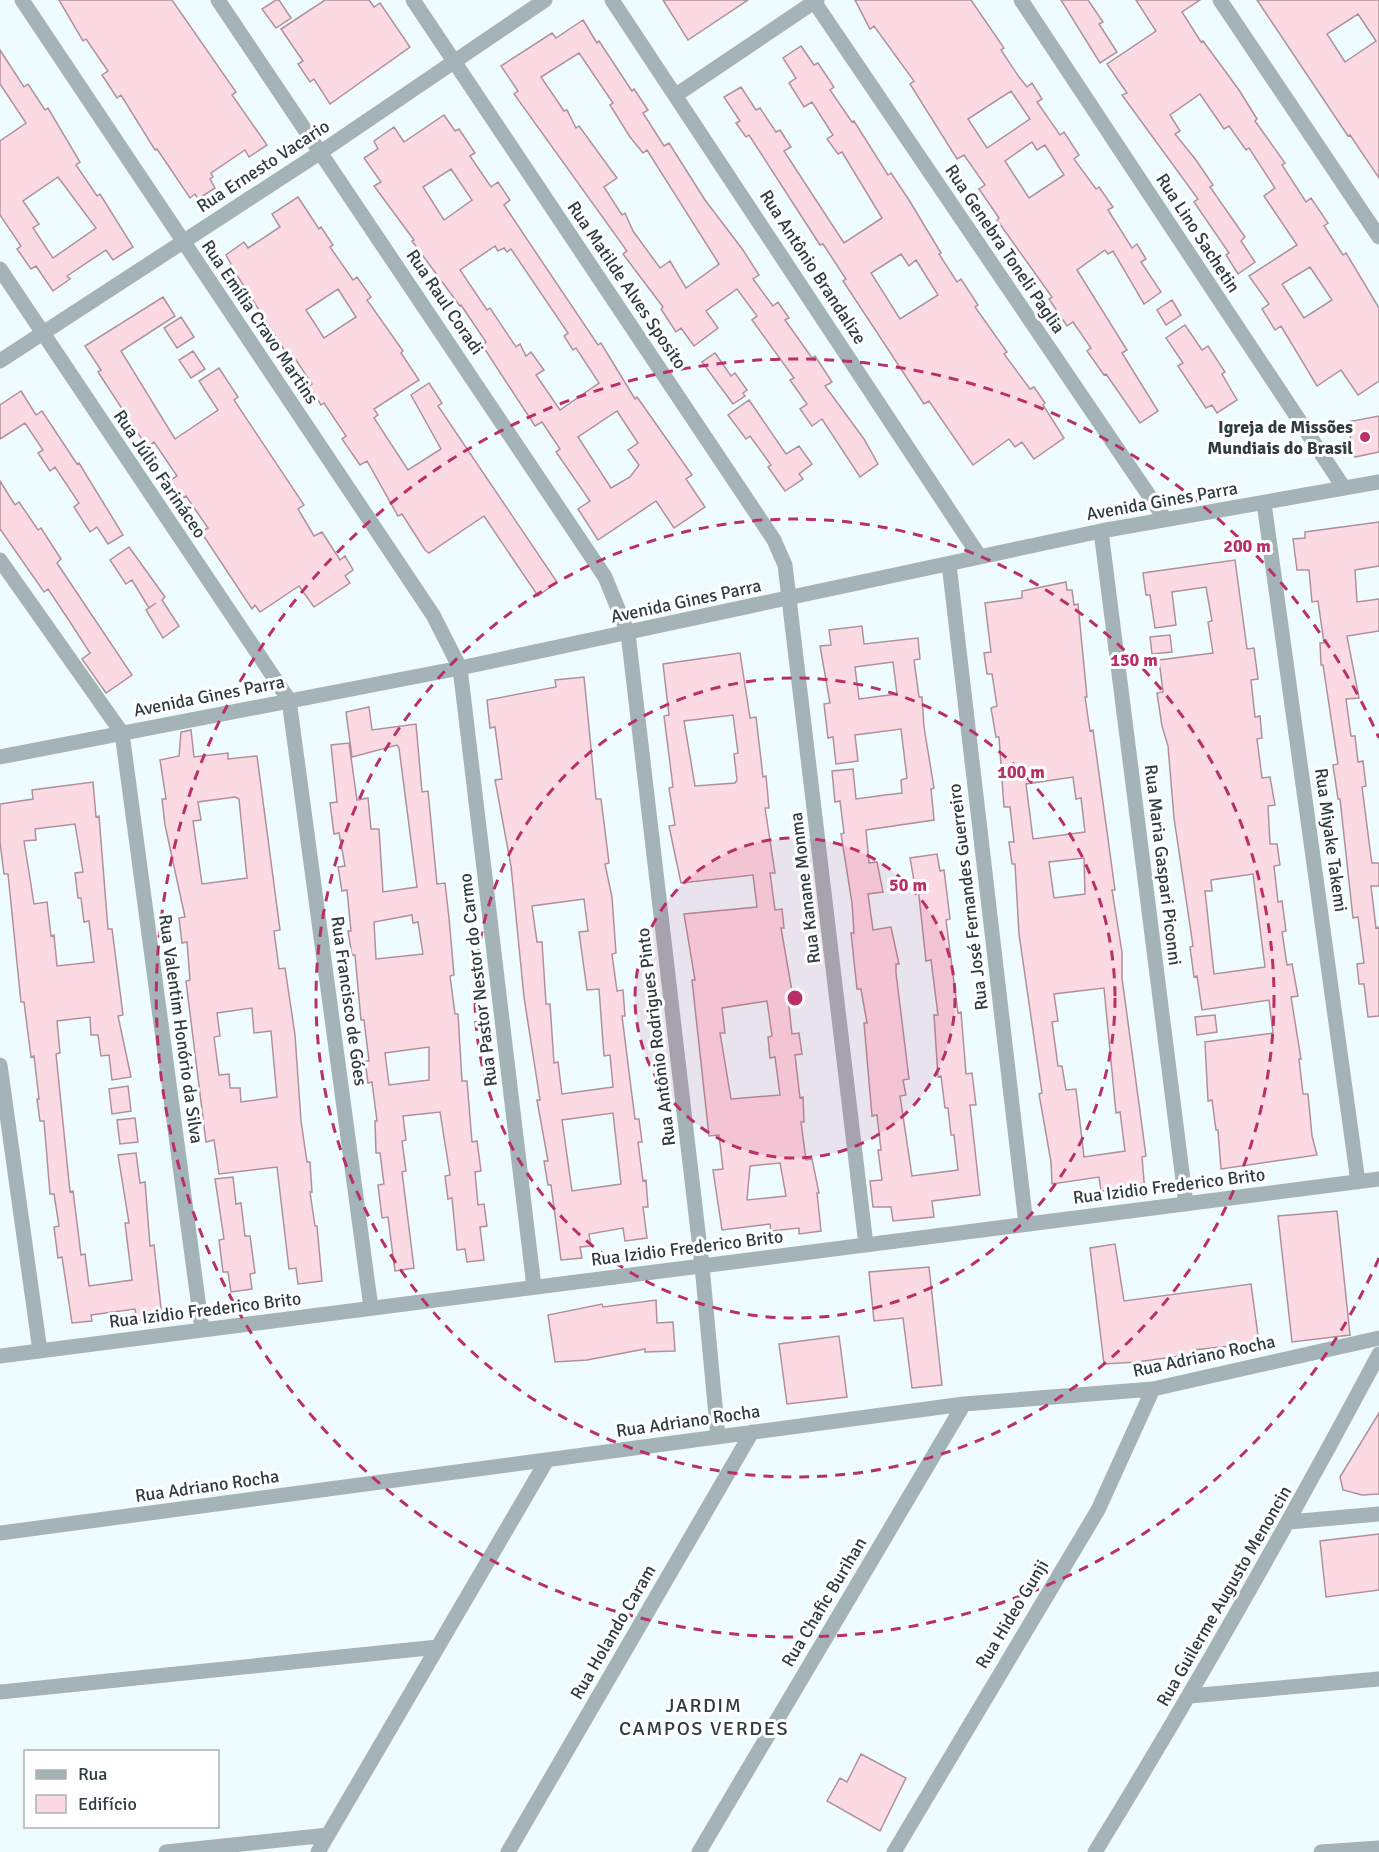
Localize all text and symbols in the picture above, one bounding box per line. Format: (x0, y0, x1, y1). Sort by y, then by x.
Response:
street label: Rua Ernesto Vacario (193, 115, 333, 217)
street label: Rua Genebra Toneli Paglia (940, 160, 1070, 338)
street label: Rua Lino Sachetin (1151, 169, 1245, 297)
street label: Rua Antônio Brandalize (755, 186, 871, 348)
street label: Rua Matilde Alves Sposito (563, 197, 691, 373)
street label: Rua Emília Cravo Martins (197, 236, 323, 408)
street label: Rua Raul Coradi (402, 245, 488, 359)
street label: Rua Júlio Farináceo (109, 406, 211, 542)
place label: Igreja de Missões Mundiais do Brasil (1207, 416, 1353, 459)
marker: Igreja de Missões Mundiais do Brasil (1358, 430, 1372, 444)
street label: Avenida Gines Parra (1085, 477, 1239, 525)
text: 200 m (1223, 535, 1271, 557)
street label: Avenida Gines Parra (609, 574, 763, 628)
text: 150 m (1110, 649, 1158, 671)
street label: Avenida Gines Parra (132, 671, 286, 721)
text: 100 m (997, 761, 1045, 783)
street label: Rua Maria Gaspari Piconni (1140, 763, 1186, 967)
street label: Rua Miyake Takemi (1310, 767, 1352, 913)
street label: Rua José Fernandes Guerreiro (943, 782, 993, 1012)
street label: Rua Kanane Monma (785, 811, 825, 965)
street label: Rua Pastor Nestor do Carmo (454, 872, 502, 1088)
text: 50 m (889, 874, 927, 896)
street label: Rua Valentim Honório da Silva (154, 913, 208, 1145)
street label: Rua Francisco de Góes (326, 915, 372, 1087)
street label: Rua Antônio Rodrigues Pinto (632, 927, 680, 1147)
centre of rings (785, 988, 805, 1008)
street label: Rua Izidio Frederico Brito (1072, 1163, 1266, 1209)
street label: Rua Izidio Frederico Brito (590, 1225, 784, 1271)
street label: Rua Izidio Frederico Brito (108, 1287, 302, 1333)
street label: Rua Adriano Rocha (1131, 1330, 1277, 1382)
street label: Rua Adriano Rocha (615, 1400, 761, 1442)
street label: Rua Adriano Rocha (134, 1465, 280, 1507)
street label: Rua Guilerme Augusto Menoncin (1152, 1482, 1296, 1710)
street label: Rua Chafic Burihan (777, 1533, 871, 1671)
street label: Rua Hideo Gunji (971, 1555, 1053, 1673)
street label: Rua Holando Caram (566, 1561, 660, 1703)
district label: JARDIM CAMPOS VERDES (619, 1693, 789, 1741)
legend (24, 1750, 219, 1828)
text: Rua (78, 1763, 107, 1785)
text: Edifício (78, 1793, 137, 1815)

